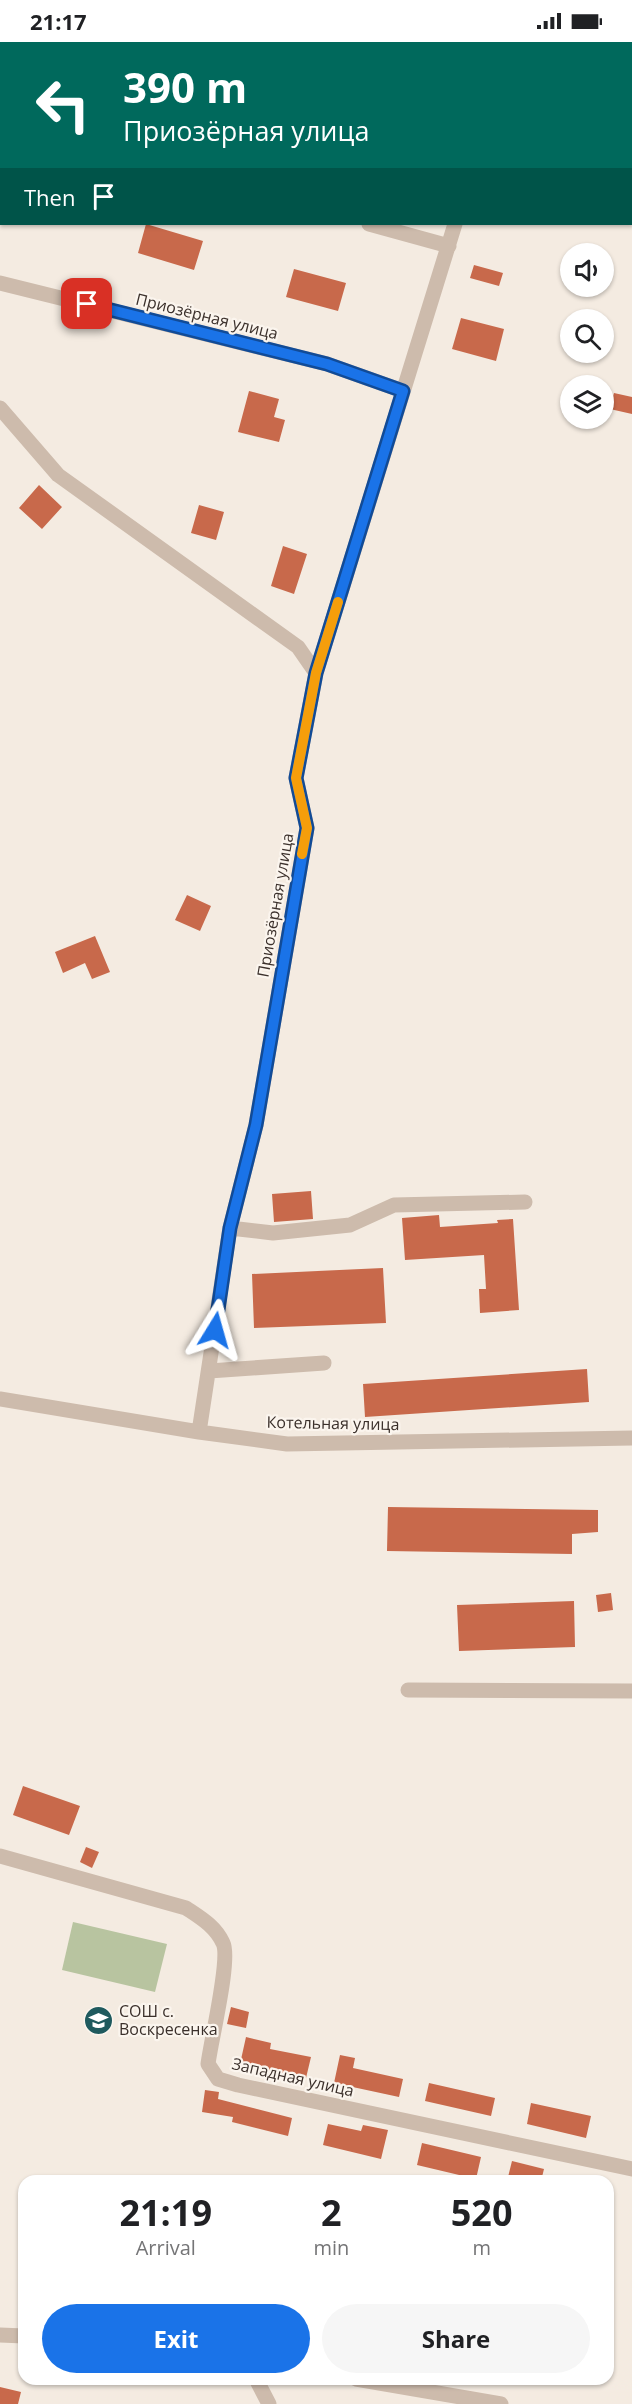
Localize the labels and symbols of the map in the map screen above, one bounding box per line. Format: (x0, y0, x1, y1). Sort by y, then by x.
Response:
pin (61, 278, 112, 329)
street label: Приозёрная улица (133, 288, 281, 344)
street label: Приозёрная улица (251, 831, 299, 979)
position arrow (183, 1298, 247, 1362)
street label: Котельная улица (266, 1411, 400, 1435)
place label: СОШ с. Воскресенка (119, 2000, 218, 2040)
school or university icon: СОШ с. Воскресенка (82, 2004, 114, 2036)
street label: Западная улица (230, 2052, 356, 2102)

